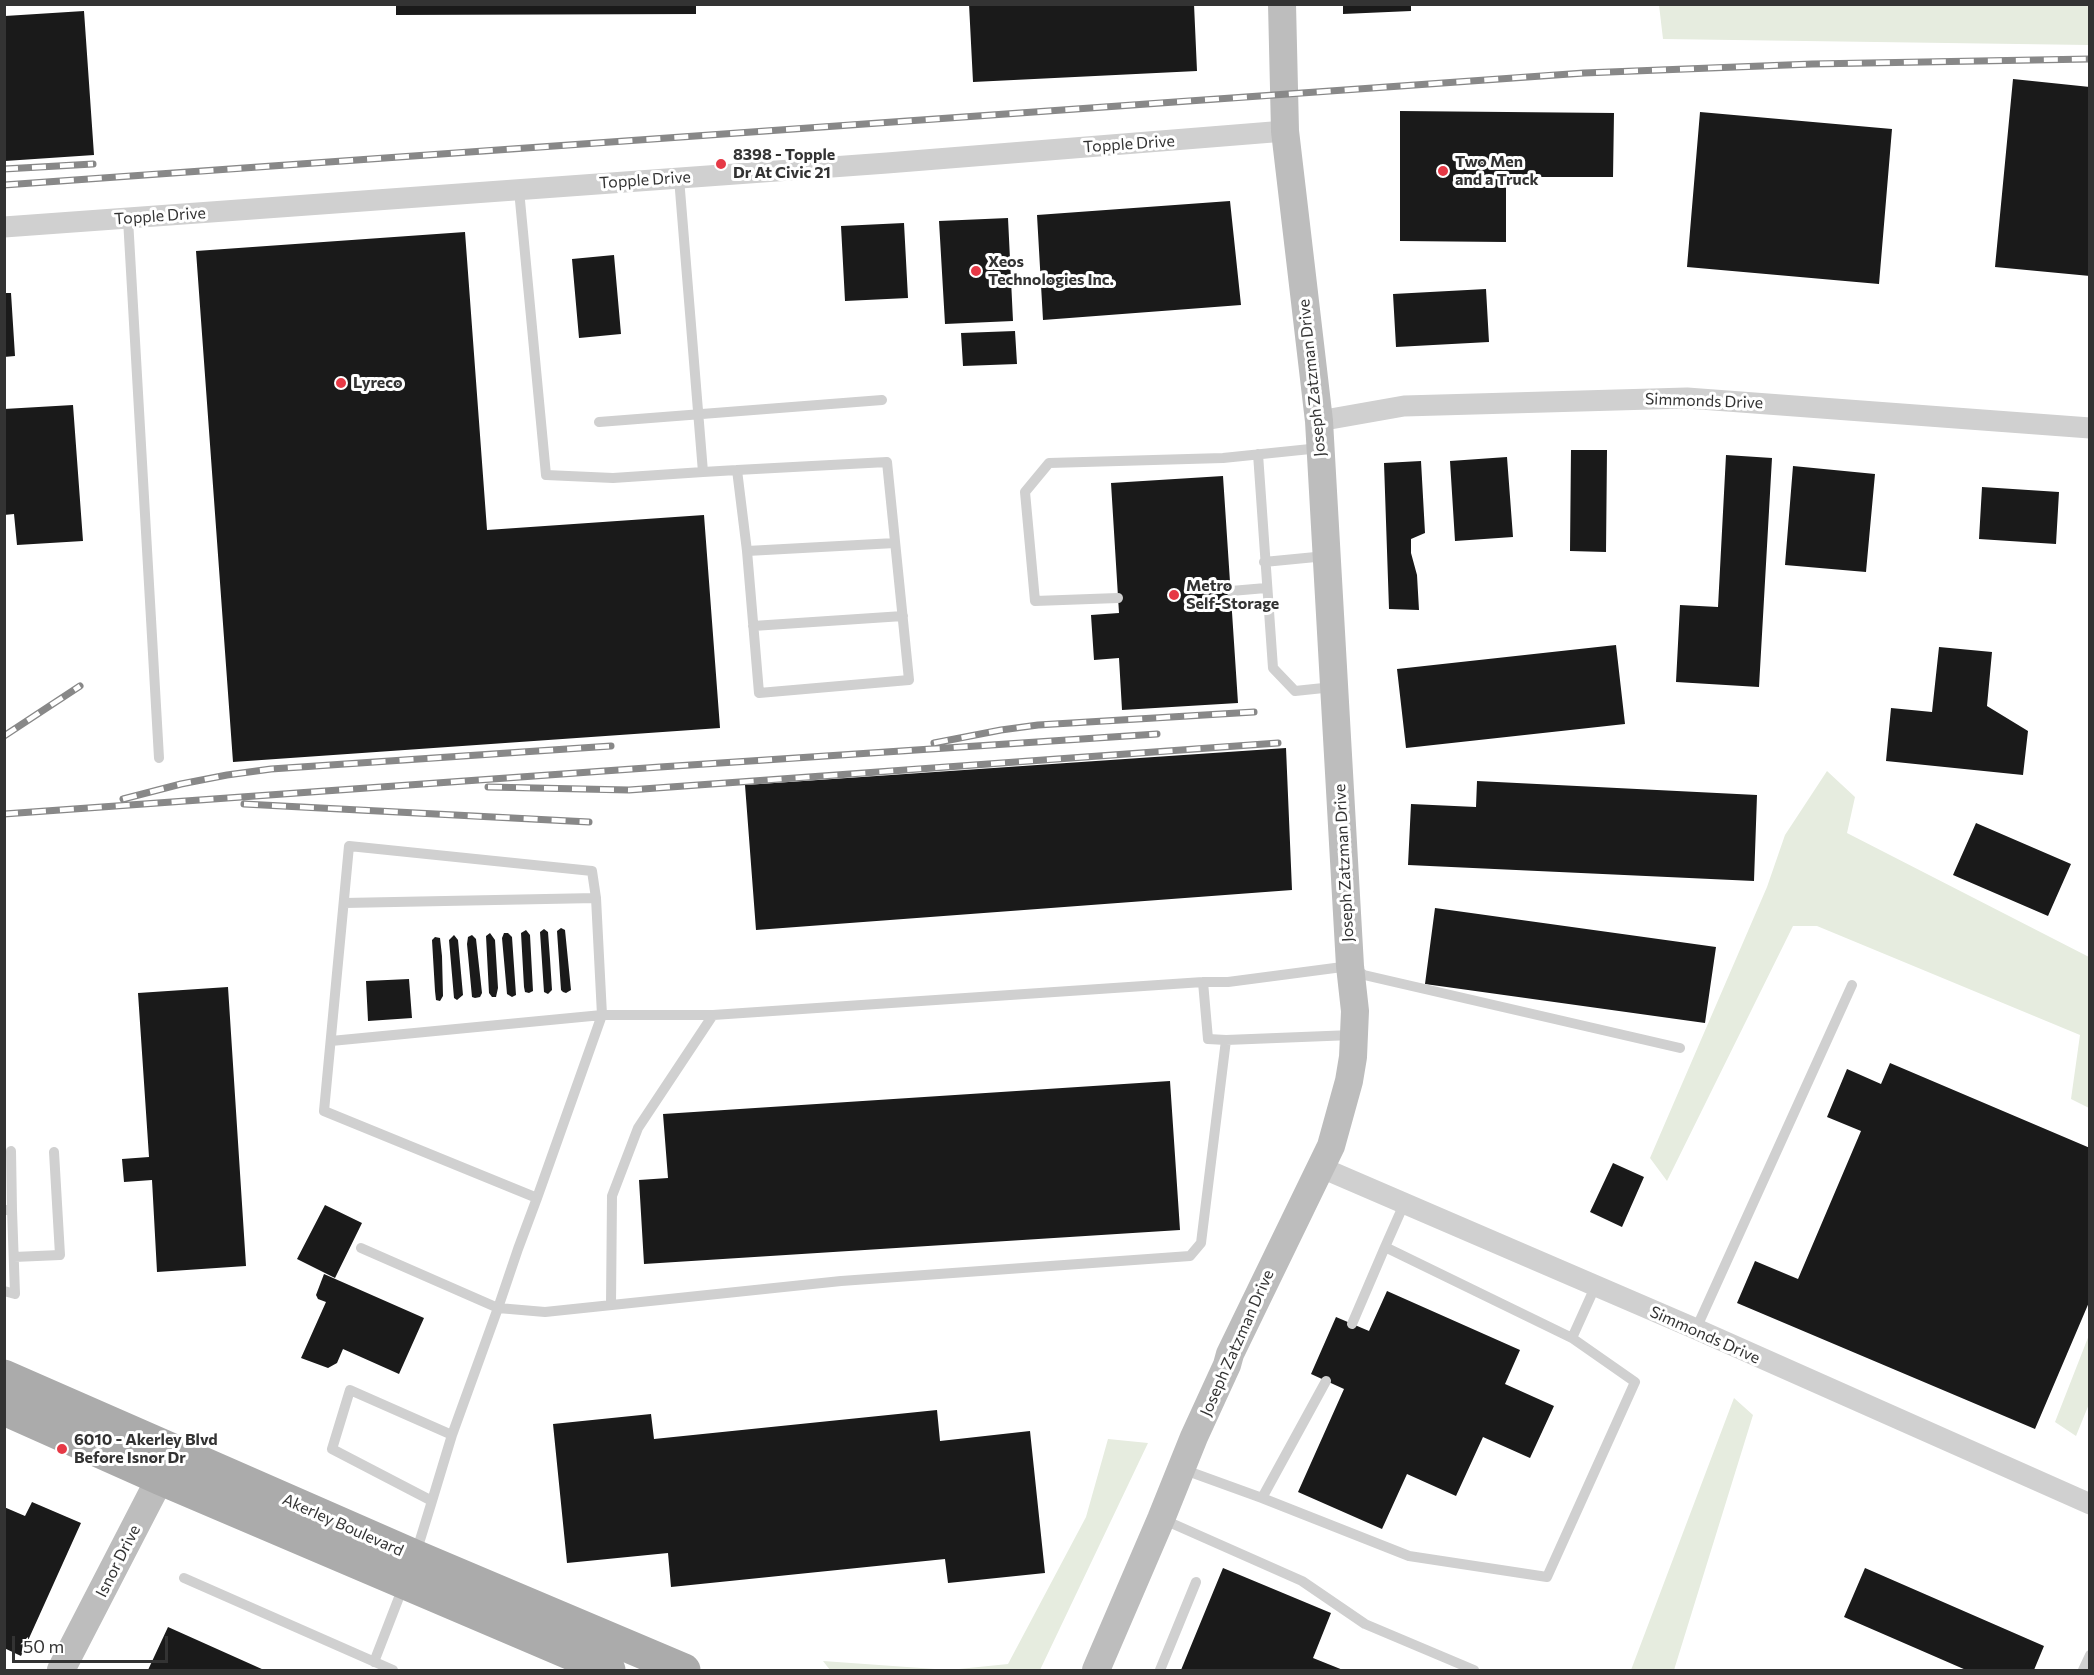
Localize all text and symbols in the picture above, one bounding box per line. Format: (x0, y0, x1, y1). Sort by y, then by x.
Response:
street label: Topple Drive (1083, 131, 1175, 157)
place label: 8398 - Topple Dr At Civic 21 (733, 145, 835, 183)
place label: Two Men and a Truck (1455, 152, 1539, 190)
marker: 8398 - Topple Dr At Civic 21 (714, 157, 728, 171)
marker: Two Men and a Truck (1436, 164, 1450, 178)
street label: Topple Drive (599, 167, 691, 193)
street label: Topple Drive (114, 203, 206, 229)
place label: Xeos Technologies Inc. (988, 252, 1114, 290)
marker: Xeos Technologies Inc. (969, 264, 983, 278)
street label: Joseph Zatzman Drive (1294, 298, 1330, 458)
place label: Lyreco (353, 373, 403, 393)
marker: Lyreco (334, 376, 348, 390)
street label: Simmonds Drive (1645, 389, 1763, 413)
place label: Metro Self-Storage (1186, 576, 1279, 614)
marker: Metro Self-Storage (1167, 588, 1181, 602)
street label: Joseph Zatzman Drive (1330, 783, 1358, 943)
street label: Joseph Zatzman Drive (1196, 1267, 1278, 1419)
street label: Simmonds Drive (1647, 1302, 1763, 1368)
place label: 6010 - Akerley Blvd Before Isnor Dr (74, 1430, 218, 1468)
marker: 6010 - Akerley Blvd Before Isnor Dr (55, 1442, 69, 1456)
street label: Akerley Boulevard (279, 1490, 407, 1560)
street label: Isnor Drive (92, 1522, 144, 1600)
scale bar (15, 1624, 171, 1662)
text: 50 m (23, 1635, 64, 1657)

